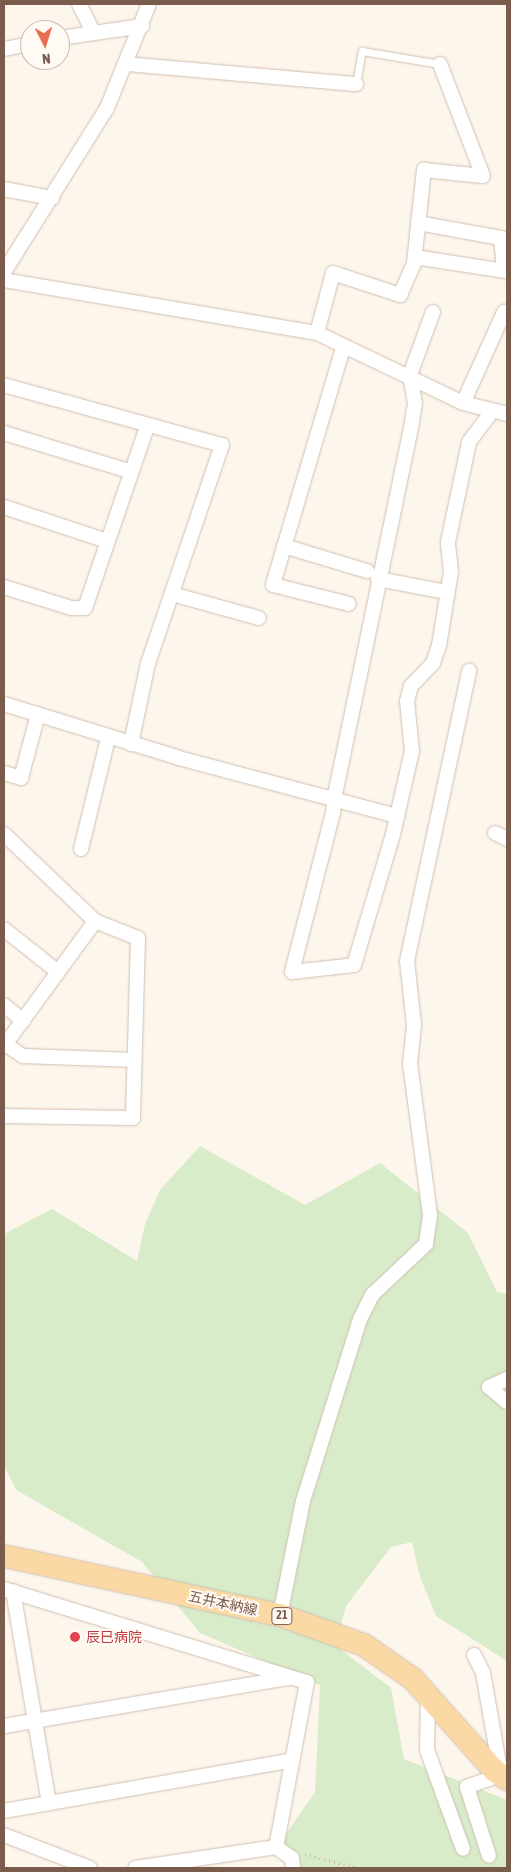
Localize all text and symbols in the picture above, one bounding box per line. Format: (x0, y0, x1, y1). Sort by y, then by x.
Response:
north arrow (20, 20, 70, 70)
text: N (41, 51, 51, 67)
street label: 五井本納線 (187, 1588, 259, 1618)
road number: 21 (271, 1606, 293, 1625)
place label: 辰巳病院 (86, 1629, 142, 1645)
marker: 辰巳病院 (68, 1630, 82, 1644)

